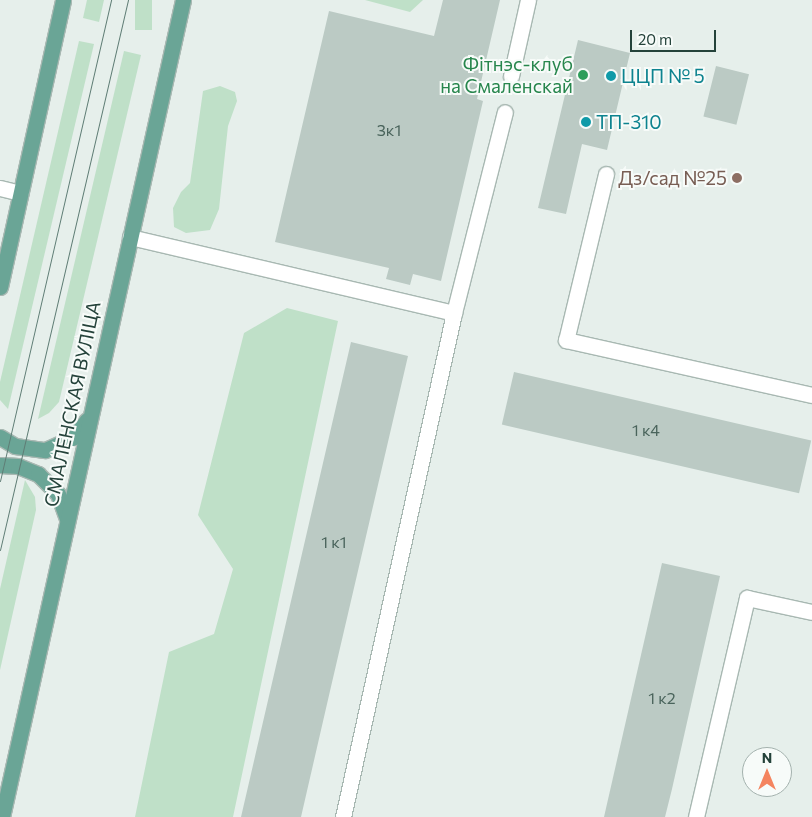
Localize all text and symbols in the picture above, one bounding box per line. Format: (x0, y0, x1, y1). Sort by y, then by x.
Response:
scale bar (632, 20, 718, 52)
text: 20 m (638, 30, 672, 48)
place label: Фітнэс-клуб на Смаленскай (440, 53, 573, 97)
place label: ЦЦП № 5 (621, 65, 705, 87)
marker: Фітнэс-клуб на Смаленскай (577, 69, 589, 81)
marker: ЦЦП № 5 (605, 70, 617, 82)
place label: ТП-310 (596, 111, 662, 133)
marker: ТП-310 (580, 116, 592, 128)
house number: 3к1 (377, 120, 401, 140)
place label: Дз/сад №25 (618, 167, 727, 189)
marker: Дз/сад №25 (731, 172, 743, 184)
street label: СМАЛЕНСКАЯ ВУЛІЦА (39, 299, 105, 509)
house number: 1 к4 (632, 420, 660, 440)
house number: 1 к1 (321, 532, 347, 552)
house number: 1 к2 (648, 688, 676, 708)
north arrow (742, 747, 792, 797)
text: N (762, 749, 772, 766)

